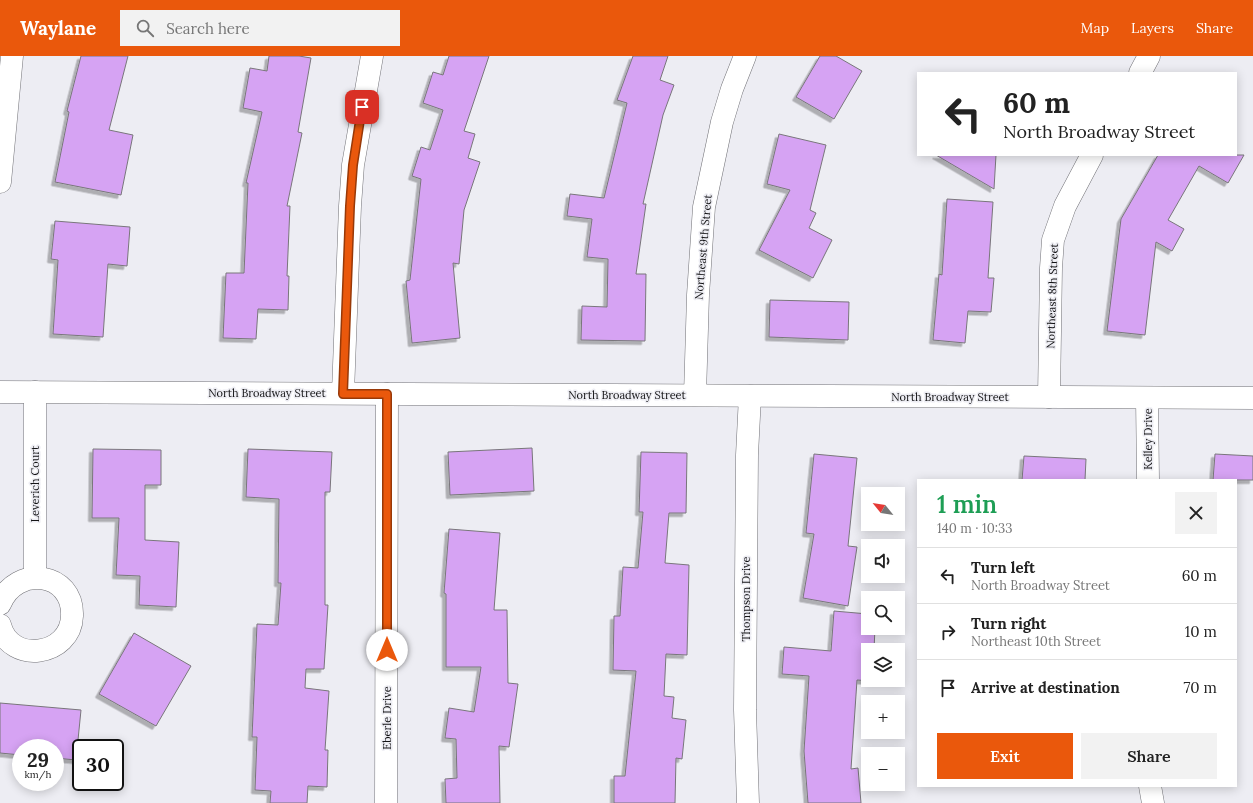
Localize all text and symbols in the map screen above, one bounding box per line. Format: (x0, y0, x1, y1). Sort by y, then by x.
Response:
search box (120, 10, 400, 46)
text: Waylane (20, 16, 96, 40)
icon: search (134, 17, 156, 39)
text: Search here (166, 19, 250, 38)
text: Map (1081, 19, 1109, 37)
text: Layers (1131, 19, 1174, 37)
text: Share (1196, 19, 1233, 37)
text: 60 m (1003, 85, 1070, 121)
icon: left (937, 88, 989, 140)
pin (345, 90, 379, 124)
icon: arrive (351, 96, 373, 118)
text: North Broadway Street (1003, 120, 1195, 143)
street label: Northeast 9th Street (691, 193, 715, 300)
street label: Northeast 8th Street (1043, 242, 1061, 349)
street label: North Broadway Street (208, 386, 326, 400)
street label: North Broadway Street (568, 388, 686, 402)
street label: North Broadway Street (891, 390, 1009, 404)
street label: Kelley Drive (1141, 408, 1155, 470)
street label: Leverich Court (28, 445, 42, 522)
north arrow (861, 487, 905, 531)
map controls (861, 487, 905, 791)
text: 1 min (937, 489, 997, 520)
button: close (1175, 492, 1217, 534)
text: 140 m · 10:33 (937, 520, 1013, 537)
button: sound (861, 539, 905, 583)
street label: Thompson Drive (739, 556, 753, 642)
text: Turn left (971, 558, 1035, 577)
icon: left (937, 565, 959, 587)
text: 60 m (1182, 566, 1217, 585)
text: North Broadway Street (971, 577, 1110, 594)
button: search (861, 591, 905, 635)
text: Turn right (971, 614, 1047, 633)
icon: right (937, 621, 959, 643)
text: 10 m (1185, 622, 1217, 641)
position arrow (366, 629, 408, 671)
text: Northeast 10th Street (971, 633, 1101, 650)
button: layers (861, 643, 905, 687)
icon: arrive (937, 677, 959, 699)
text: Arrive at destination (971, 678, 1120, 697)
text: 70 m (1183, 678, 1217, 697)
street label: Eberle Drive (380, 686, 394, 750)
button: + (861, 695, 905, 739)
button: Exit (937, 733, 1073, 779)
button: Share (1081, 733, 1217, 779)
speed limit sign: 30 (72, 739, 124, 791)
text: 29 (27, 747, 49, 772)
button: − (861, 747, 905, 791)
text: km/h (24, 768, 52, 781)

